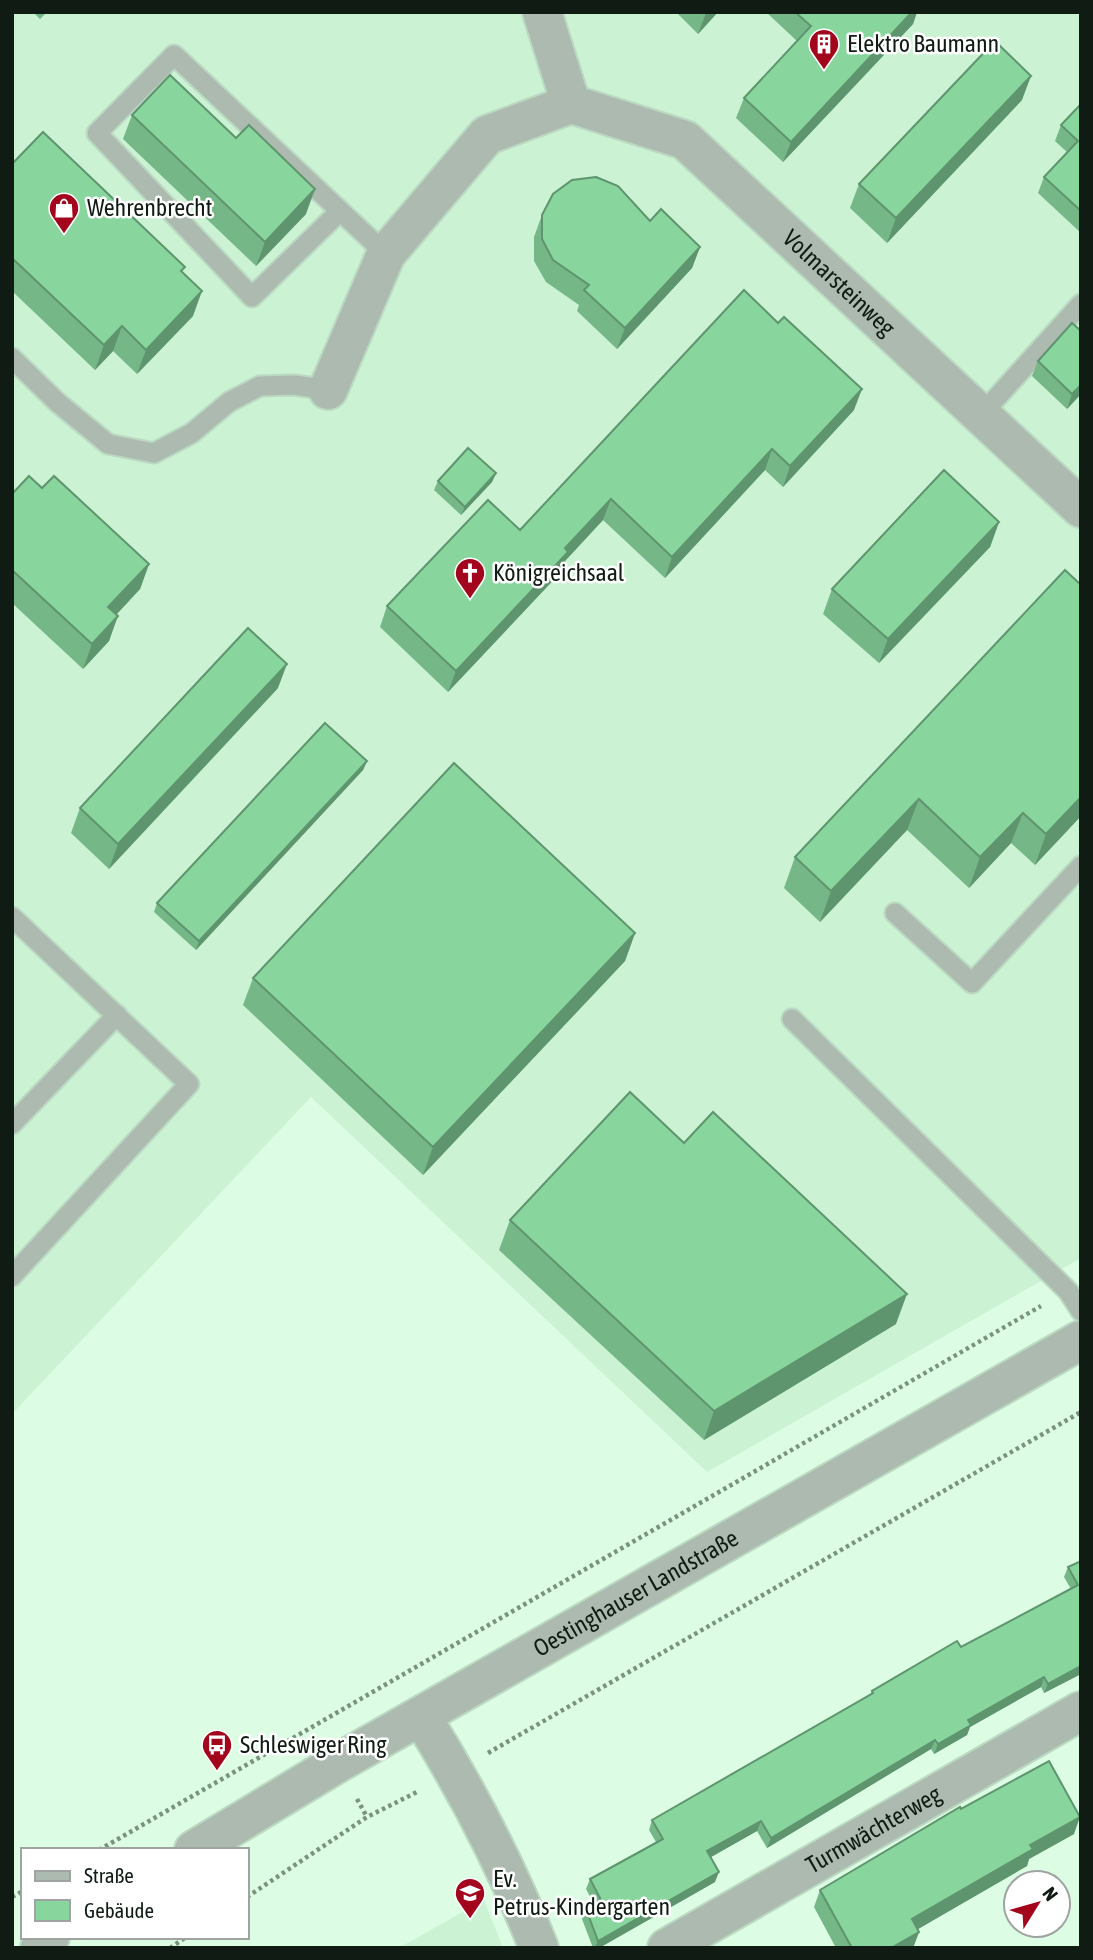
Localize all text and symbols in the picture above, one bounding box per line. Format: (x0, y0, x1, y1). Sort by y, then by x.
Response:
building icon: Elektro Baumann (807, 27, 841, 71)
place label: Elektro Baumann (847, 30, 999, 57)
shop icon: Wehrenbrecht (47, 191, 81, 235)
place label: Wehrenbrecht (87, 194, 213, 221)
street label: Volmarsteinweg (778, 224, 901, 342)
church icon: Königreichsaal (453, 556, 487, 600)
place label: Königreichsaal (493, 559, 625, 586)
street label: Oestinghauser Landstraße (529, 1524, 743, 1662)
bus stop icon: Schleswiger Ring (200, 1728, 234, 1772)
place label: Schleswiger Ring (240, 1731, 387, 1758)
street label: Turmwächterweg (801, 1780, 946, 1879)
legend (21, 1848, 248, 1939)
text: Straße (84, 1863, 134, 1887)
place label: Ev. Petrus-Kindergarten (493, 1865, 670, 1920)
north arrow (1002, 1869, 1072, 1939)
school or university icon: Ev. Petrus-Kindergarten (453, 1876, 487, 1920)
text: N (1038, 1883, 1063, 1905)
text: Gebäude (84, 1898, 154, 1922)

